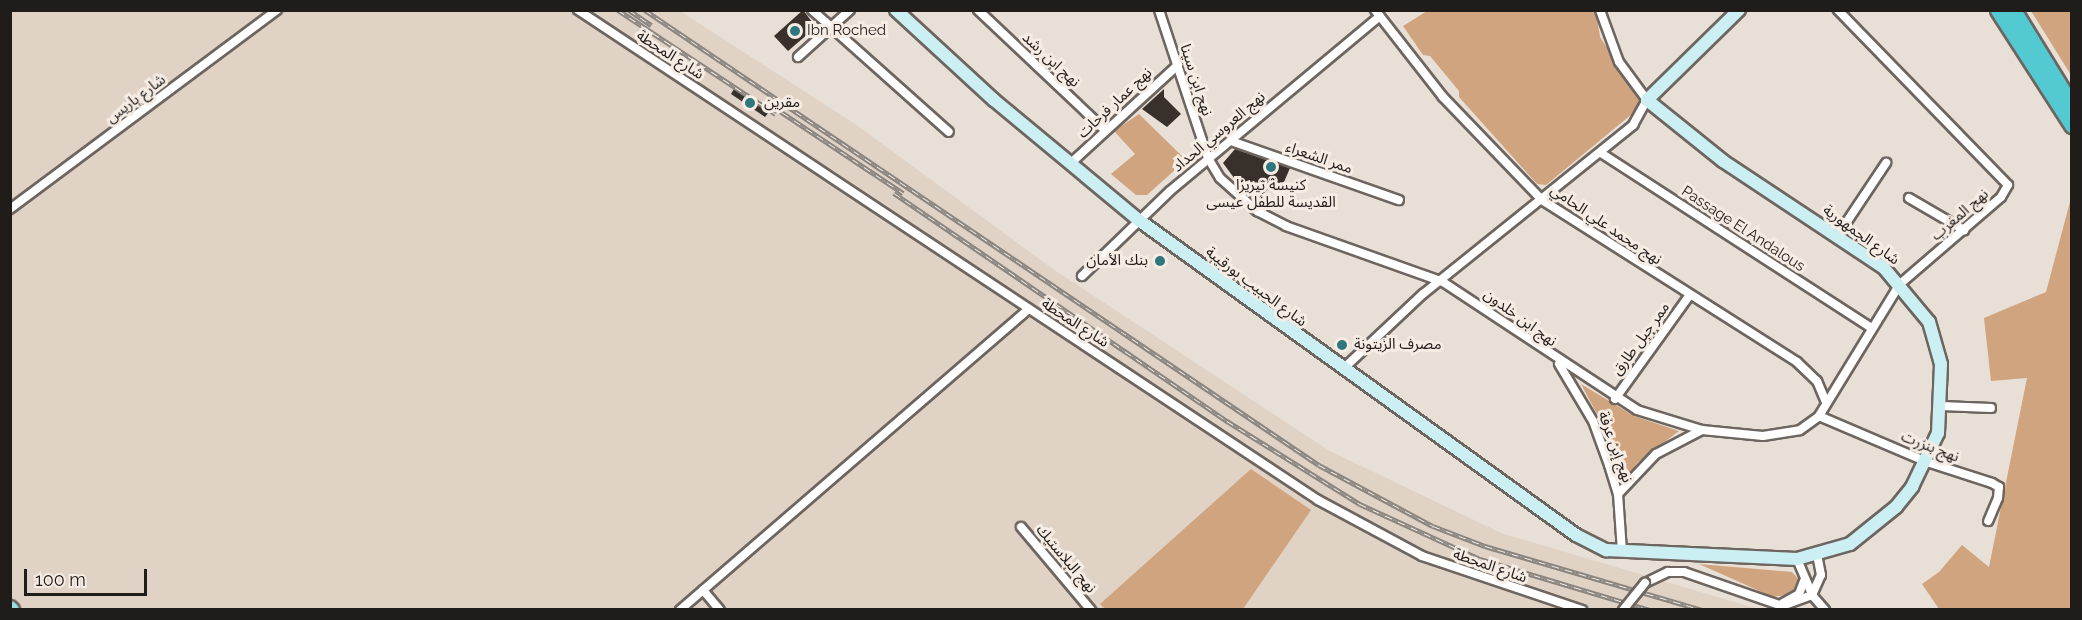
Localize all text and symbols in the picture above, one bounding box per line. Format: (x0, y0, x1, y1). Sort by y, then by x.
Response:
place label: Ibn Roched (807, 22, 886, 40)
marker: Ibn Roched (788, 24, 802, 38)
street label: شارع المحطة (633, 27, 707, 83)
street label: نهج ابن رشد (1018, 29, 1084, 91)
street label: نهج ابن سينا (1176, 42, 1216, 118)
street label: نهج عمار فرحات (1074, 64, 1156, 142)
street label: شارع باريس (103, 71, 169, 127)
street label: نهج العروسي الحداد (1169, 88, 1269, 176)
marker: مقرين (741, 94, 759, 112)
place label: مقرين (764, 94, 800, 112)
street label: ممر الشعراء (1283, 138, 1355, 178)
marker: كنيسة تيريزا القديسة للطفل عيسى (1264, 160, 1278, 174)
place label: كنيسة تيريزا القديسة للطفل عيسى (1206, 176, 1336, 211)
street label: نهج محمد علي الحامي (1547, 181, 1665, 269)
street label: Passage El Andalous (1677, 182, 1809, 276)
street label: نهج المغرب (1928, 185, 1992, 245)
street label: شارع الجمهورية (1819, 201, 1903, 269)
street label: شارع الحبيب بورقيبة (1202, 243, 1310, 331)
place label: بنك الأمان (1086, 252, 1148, 270)
marker: بنك الأمان (1153, 254, 1167, 268)
street label: نهج ابن خلدون (1480, 285, 1560, 351)
street label: شارع المحطة (1038, 295, 1112, 351)
street label: ممر جبل طارق (1608, 299, 1674, 379)
place label: مصرف الزيتونة (1354, 336, 1442, 354)
marker: مصرف الزيتونة (1335, 338, 1349, 352)
street label: نهج إبن عرفة (1594, 409, 1636, 485)
street label: نهج بنزرت (1898, 428, 1962, 466)
street label: نهج البلاستيك (1032, 521, 1100, 597)
street label: شارع المحطة (1451, 545, 1529, 587)
scale bar (27, 557, 150, 595)
text: 100 m (35, 569, 86, 590)

